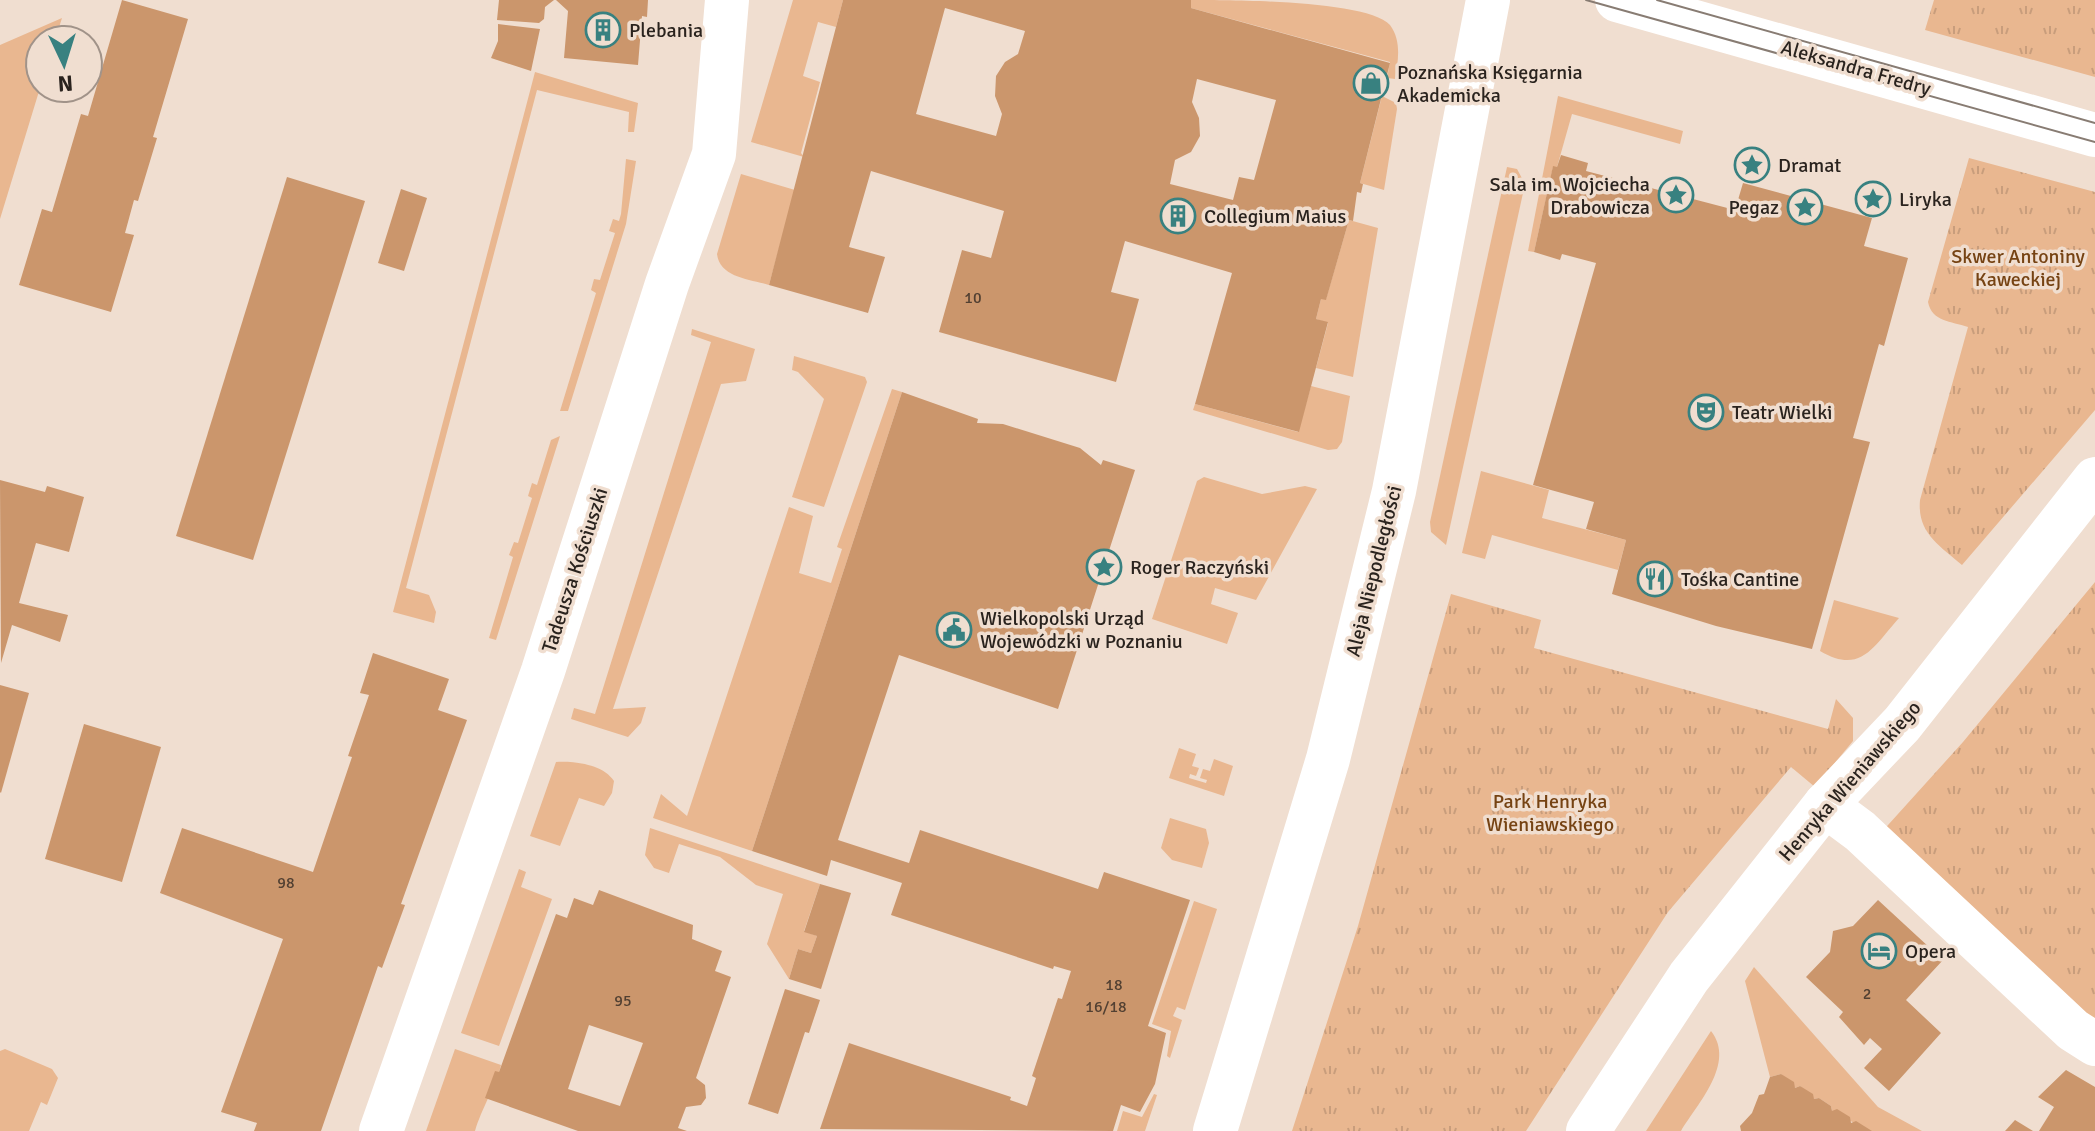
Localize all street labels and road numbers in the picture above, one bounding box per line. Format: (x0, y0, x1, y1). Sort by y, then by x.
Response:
street label: Aleksandra Fredry (1778, 35, 1934, 102)
street label: Aleja Niepodległości (1341, 483, 1407, 659)
street label: Tadeusza Kościuszki (537, 484, 613, 656)
street label: Henryka Wieniawskiego (1774, 696, 1926, 866)

